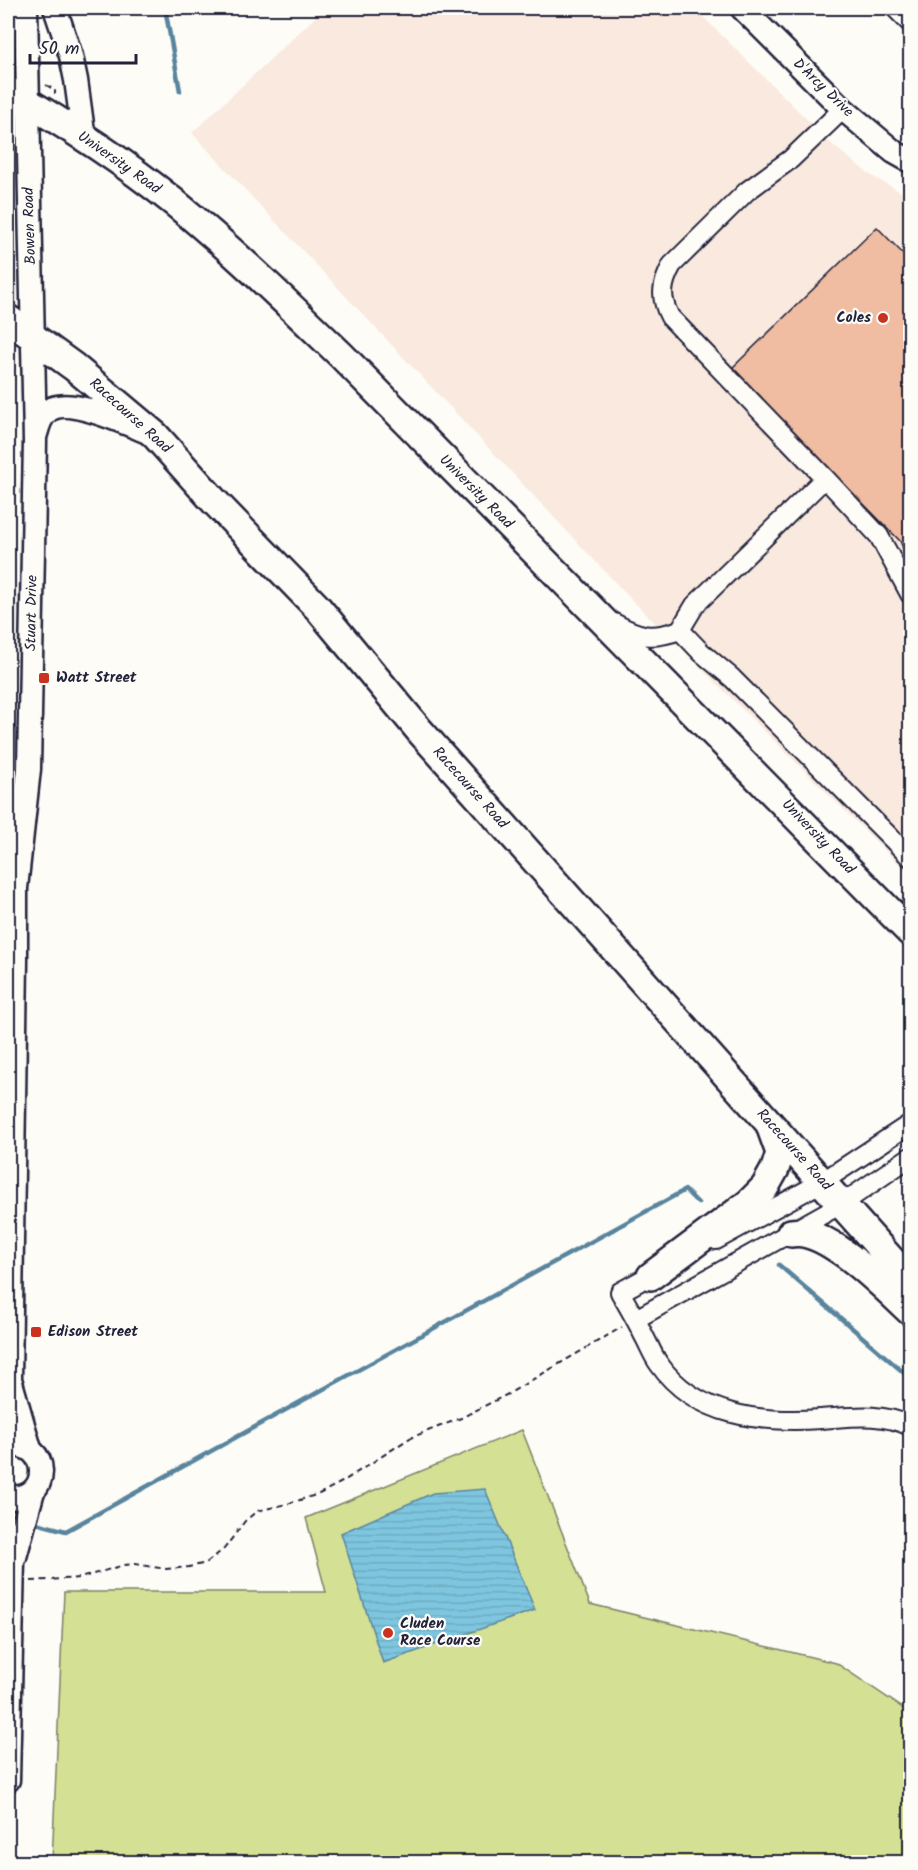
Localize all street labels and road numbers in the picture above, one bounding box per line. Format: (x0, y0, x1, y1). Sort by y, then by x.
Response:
street label: D'Arcy Drive (787, 53, 859, 124)
street label: University Road (72, 125, 166, 201)
street label: Bowen Road (17, 186, 43, 265)
street label: Racecourse Road (83, 372, 177, 460)
street label: University Road (433, 449, 519, 535)
street label: Stuart Drive (19, 575, 45, 651)
street label: Racecourse Road (426, 741, 514, 835)
street label: University Road (776, 794, 861, 881)
street label: Racecourse Road (750, 1103, 838, 1197)

